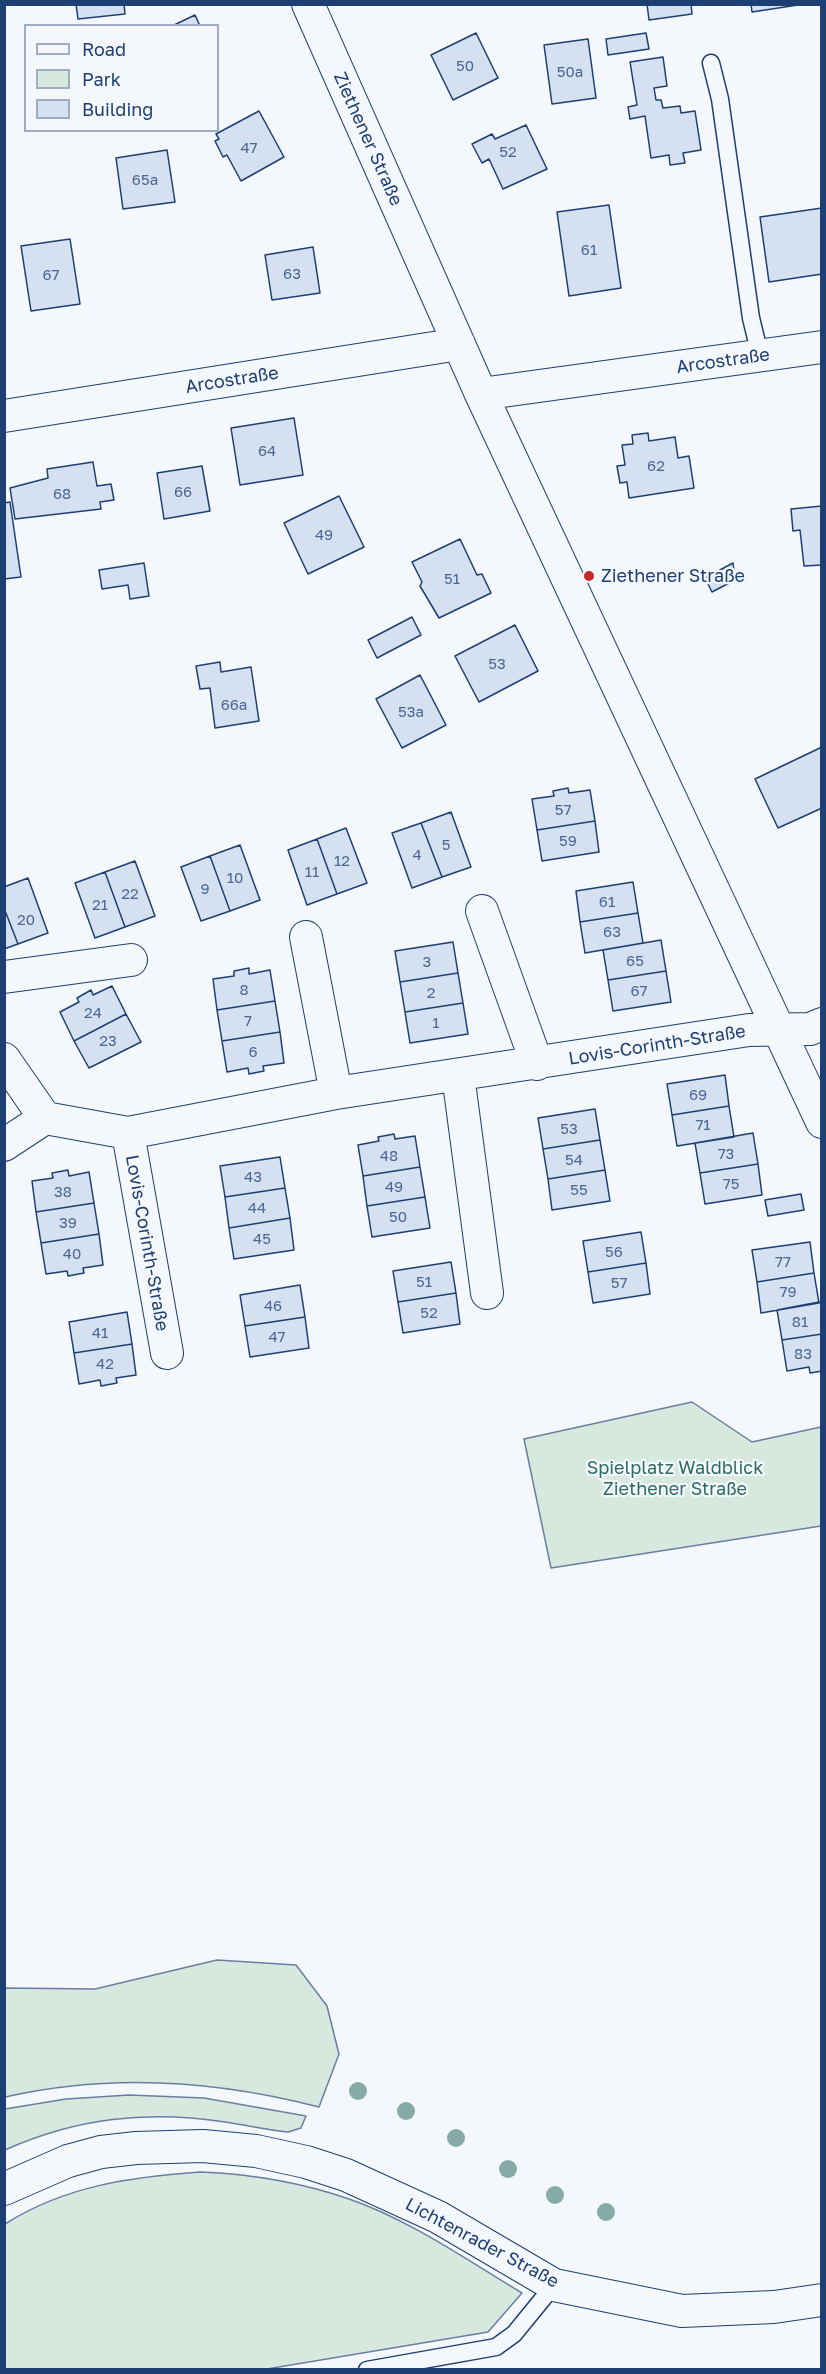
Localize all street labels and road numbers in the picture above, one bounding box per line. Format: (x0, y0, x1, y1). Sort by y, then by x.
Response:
street label: Ziethener Straße (329, 69, 407, 209)
street label: Arcostraße (675, 344, 771, 378)
street label: Arcostraße (184, 362, 280, 398)
street label: Lovis-Corinth-Straße (567, 1020, 747, 1070)
street label: Lovis-Corinth-Straße (121, 1153, 173, 1333)
street label: Lichtenrader Straße (402, 2193, 562, 2293)

